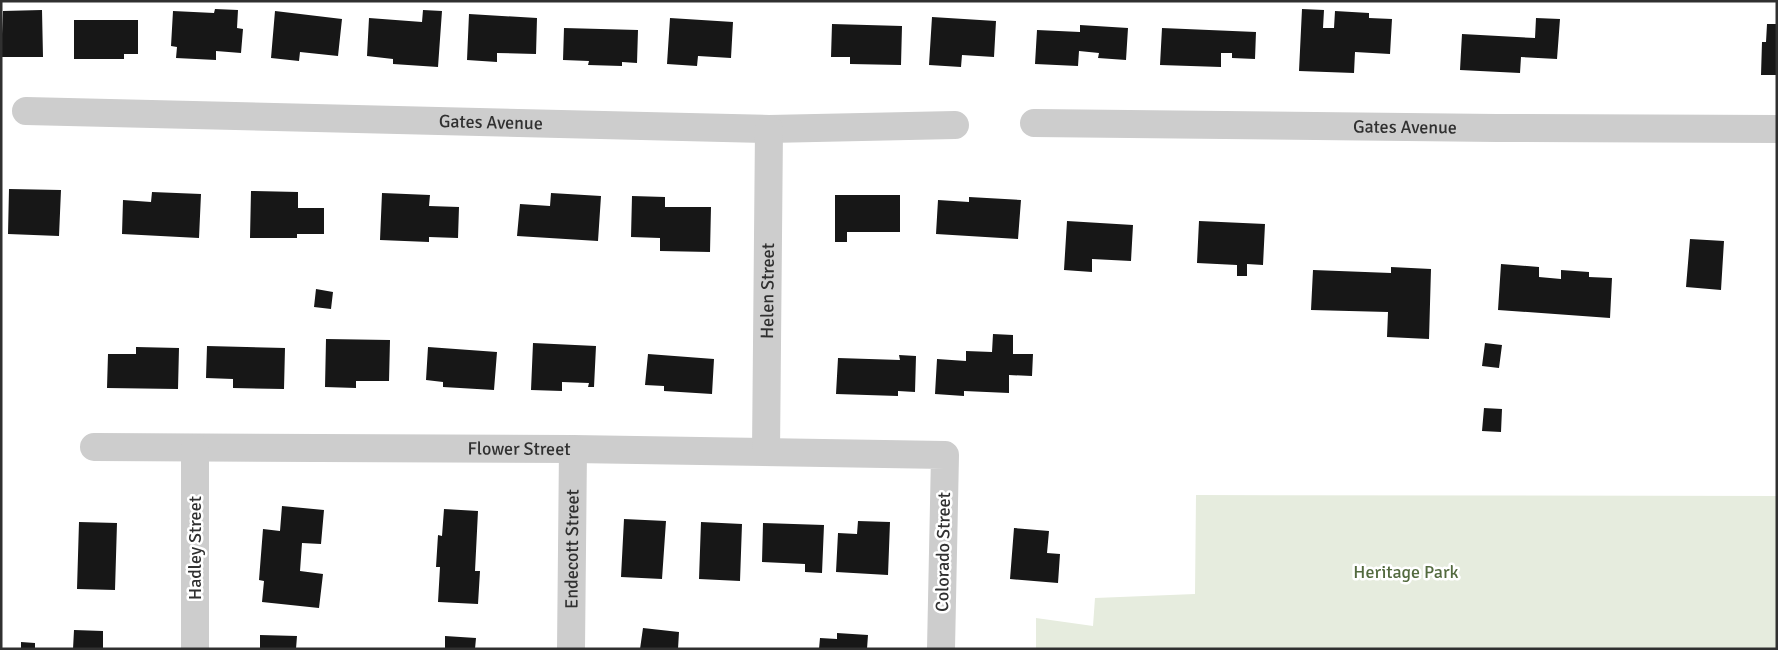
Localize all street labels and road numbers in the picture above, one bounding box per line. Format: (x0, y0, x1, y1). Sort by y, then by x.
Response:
street label: Gates Avenue (439, 110, 543, 135)
street label: Gates Avenue (1353, 115, 1457, 139)
street label: Helen Street (756, 243, 779, 339)
street label: Flower Street (467, 438, 571, 460)
street label: Endecott Street (560, 489, 584, 609)
street label: Colorado Street (931, 492, 955, 612)
street label: Hadley Street (184, 496, 206, 600)

